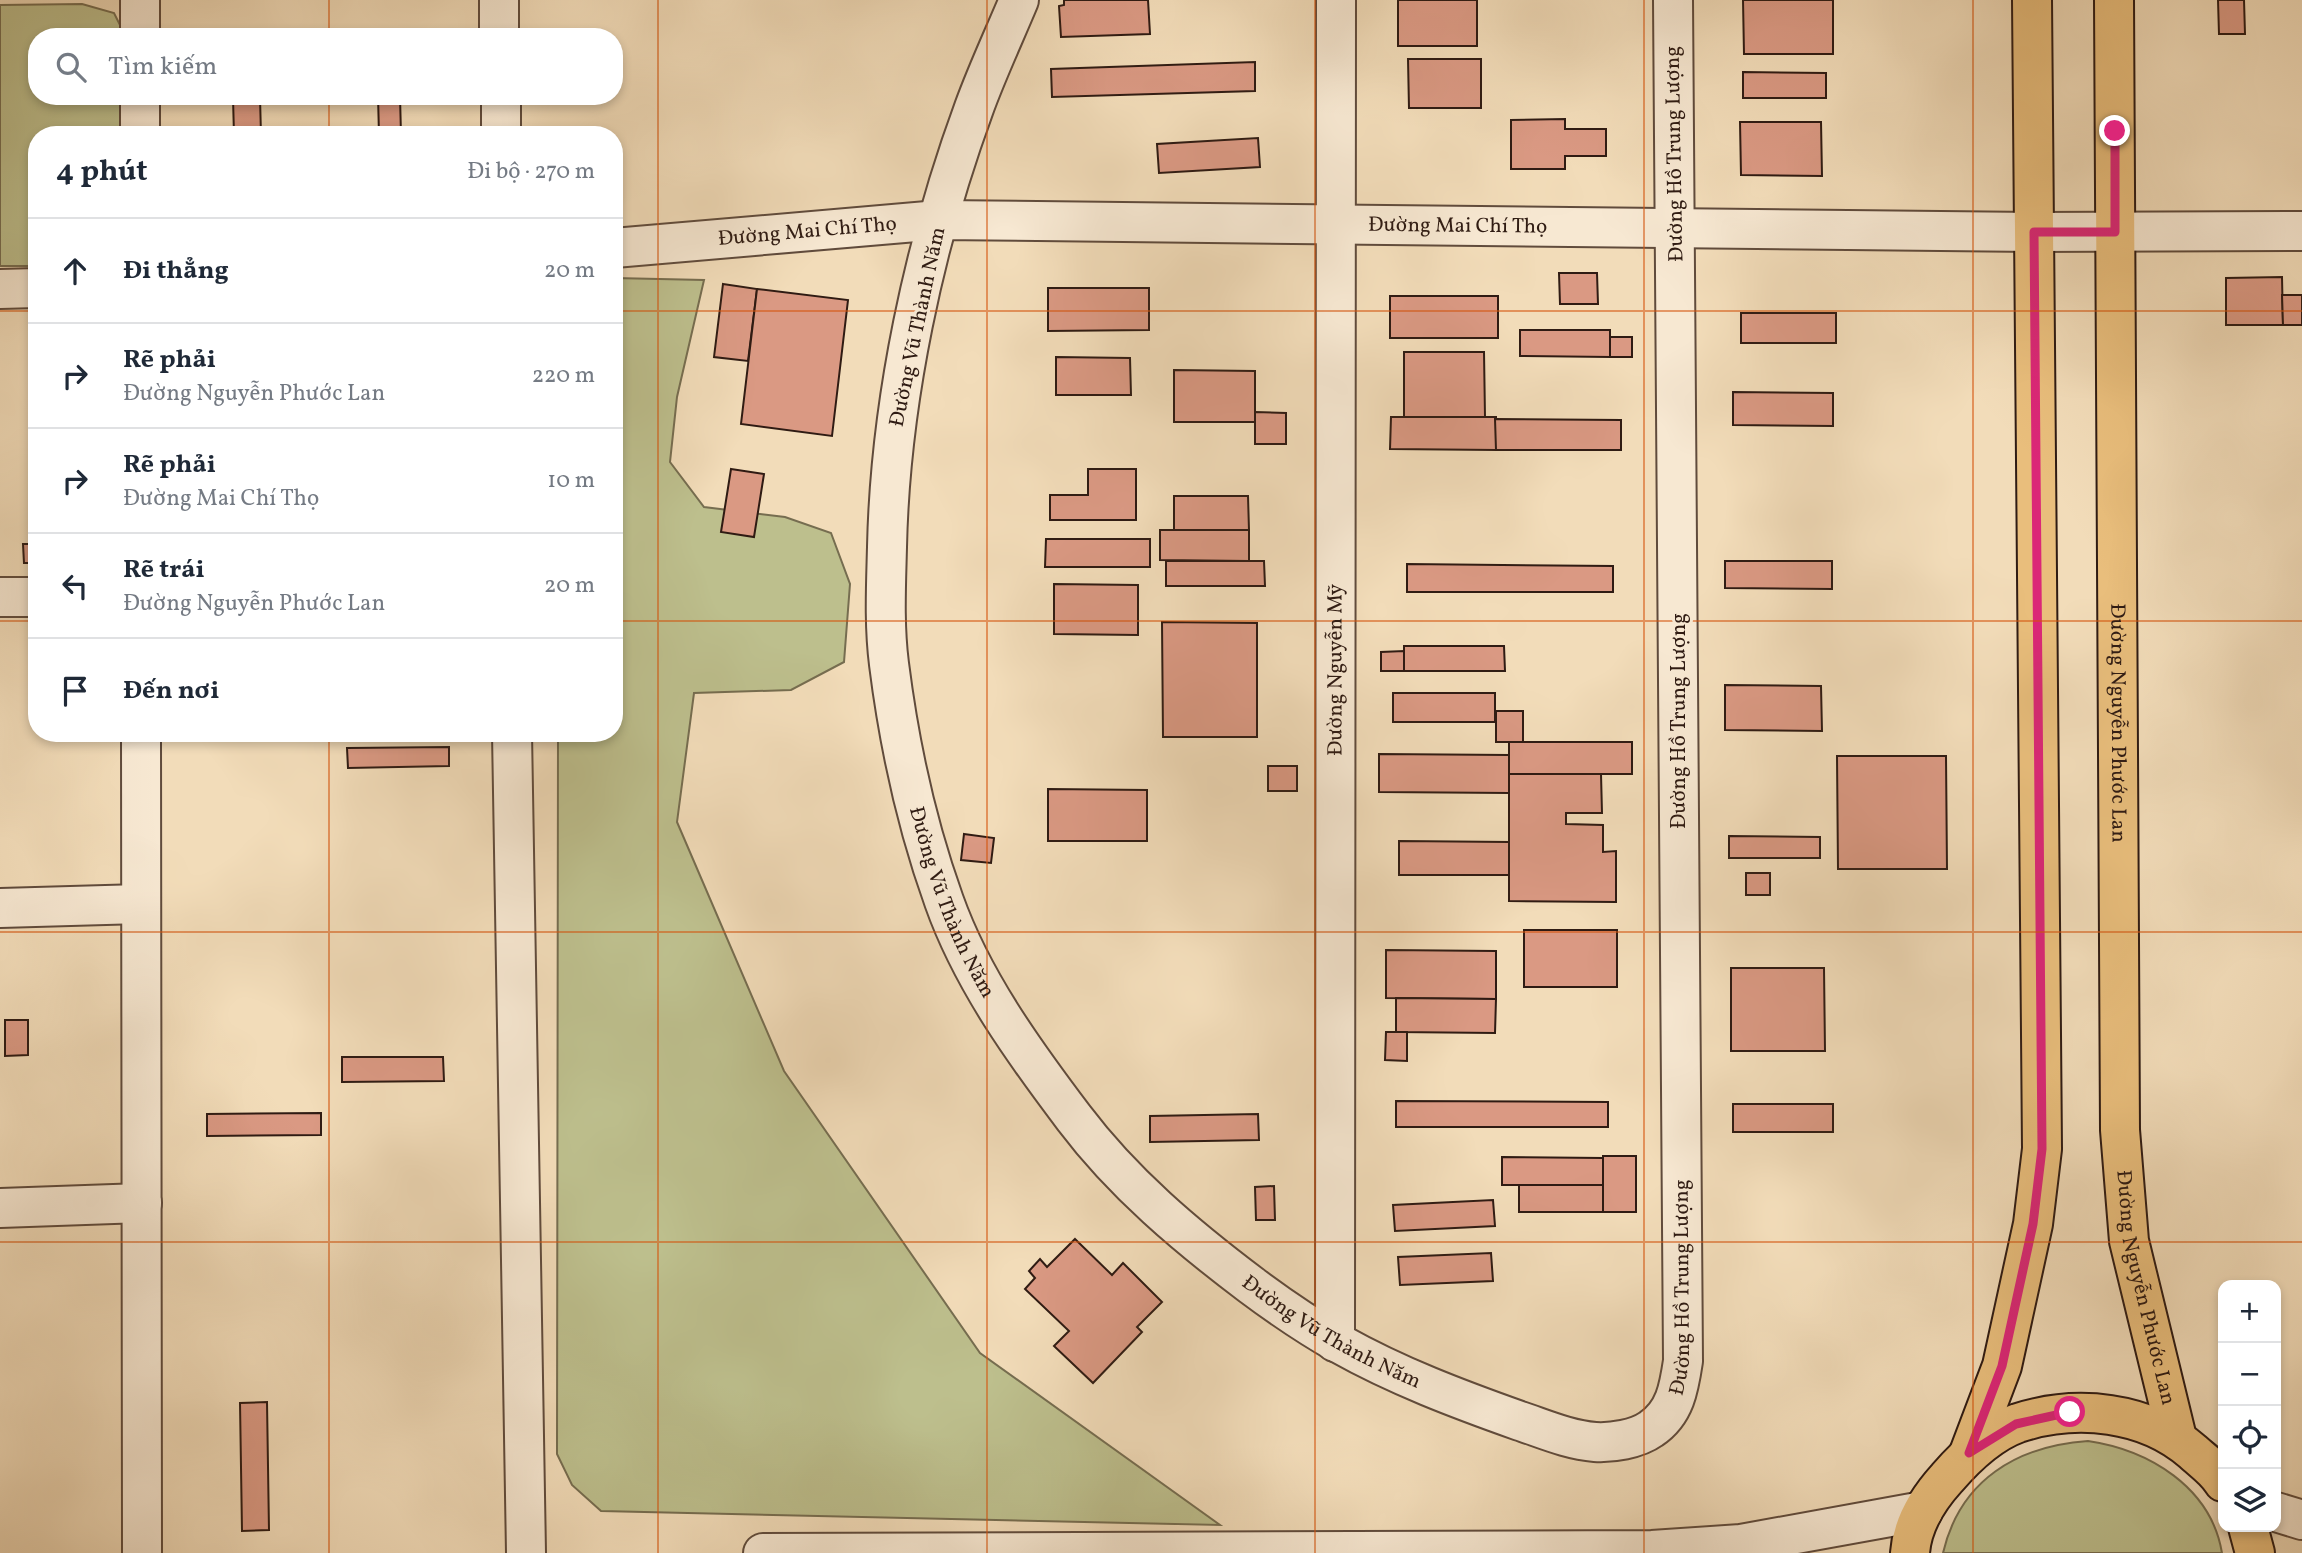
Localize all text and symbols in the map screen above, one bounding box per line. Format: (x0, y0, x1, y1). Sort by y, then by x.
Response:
search box (28, 28, 623, 105)
street label: Đường Hồ Trung Lượng (1659, 46, 1691, 262)
icon: search (52, 48, 90, 86)
text: Tìm kiếm (108, 49, 217, 85)
route end (2099, 115, 2130, 146)
text: 4 phút (56, 151, 148, 193)
text: Đi bộ · 270 m (467, 156, 595, 188)
street label: Đường Mai Chí Thọ (717, 209, 898, 253)
street label: Đường Mai Chí Thọ (1368, 210, 1548, 241)
street label: Đường Vũ Thành Năm (883, 224, 953, 430)
icon: ahead (56, 252, 94, 290)
text: Đi thẳng (123, 253, 229, 289)
text: 20 m (544, 255, 595, 287)
text: Rẽ phải (123, 342, 216, 378)
icon: right (56, 357, 94, 395)
text: 220 m (532, 360, 595, 392)
text: Đường Nguyễn Phước Lan (123, 378, 385, 410)
text: Rẽ phải (123, 447, 216, 483)
icon: right (56, 462, 94, 500)
text: 10 m (547, 465, 595, 497)
text: Đường Mai Chí Thọ (123, 483, 319, 515)
text: Rẽ trái (123, 552, 205, 588)
icon: left (56, 567, 94, 605)
text: 20 m (544, 570, 595, 602)
street label: Đường Nguyễn Mỹ (1321, 583, 1350, 756)
text: Đường Nguyễn Phước Lan (123, 588, 385, 620)
street label: Đường Nguyễn Phước Lan (2103, 603, 2133, 843)
street label: Đường Hồ Trung Lượng (1665, 613, 1694, 829)
icon: arrive (56, 672, 94, 710)
text: Đến nơi (123, 673, 219, 709)
street label: Đường Vũ Thành Năm (902, 803, 1002, 1003)
street label: Đường Nguyễn Phước Lan (2109, 1169, 2183, 1408)
street label: Đường Hồ Trung Lượng (1662, 1179, 1698, 1399)
street label: Đường Vũ Thành Năm (1236, 1268, 1425, 1396)
map controls (2218, 1280, 2281, 1532)
button: + (2218, 1280, 2281, 1343)
button: − (2218, 1343, 2281, 1406)
route start (2054, 1396, 2085, 1427)
button: locate (2218, 1406, 2281, 1469)
button: layers (2218, 1469, 2281, 1532)

